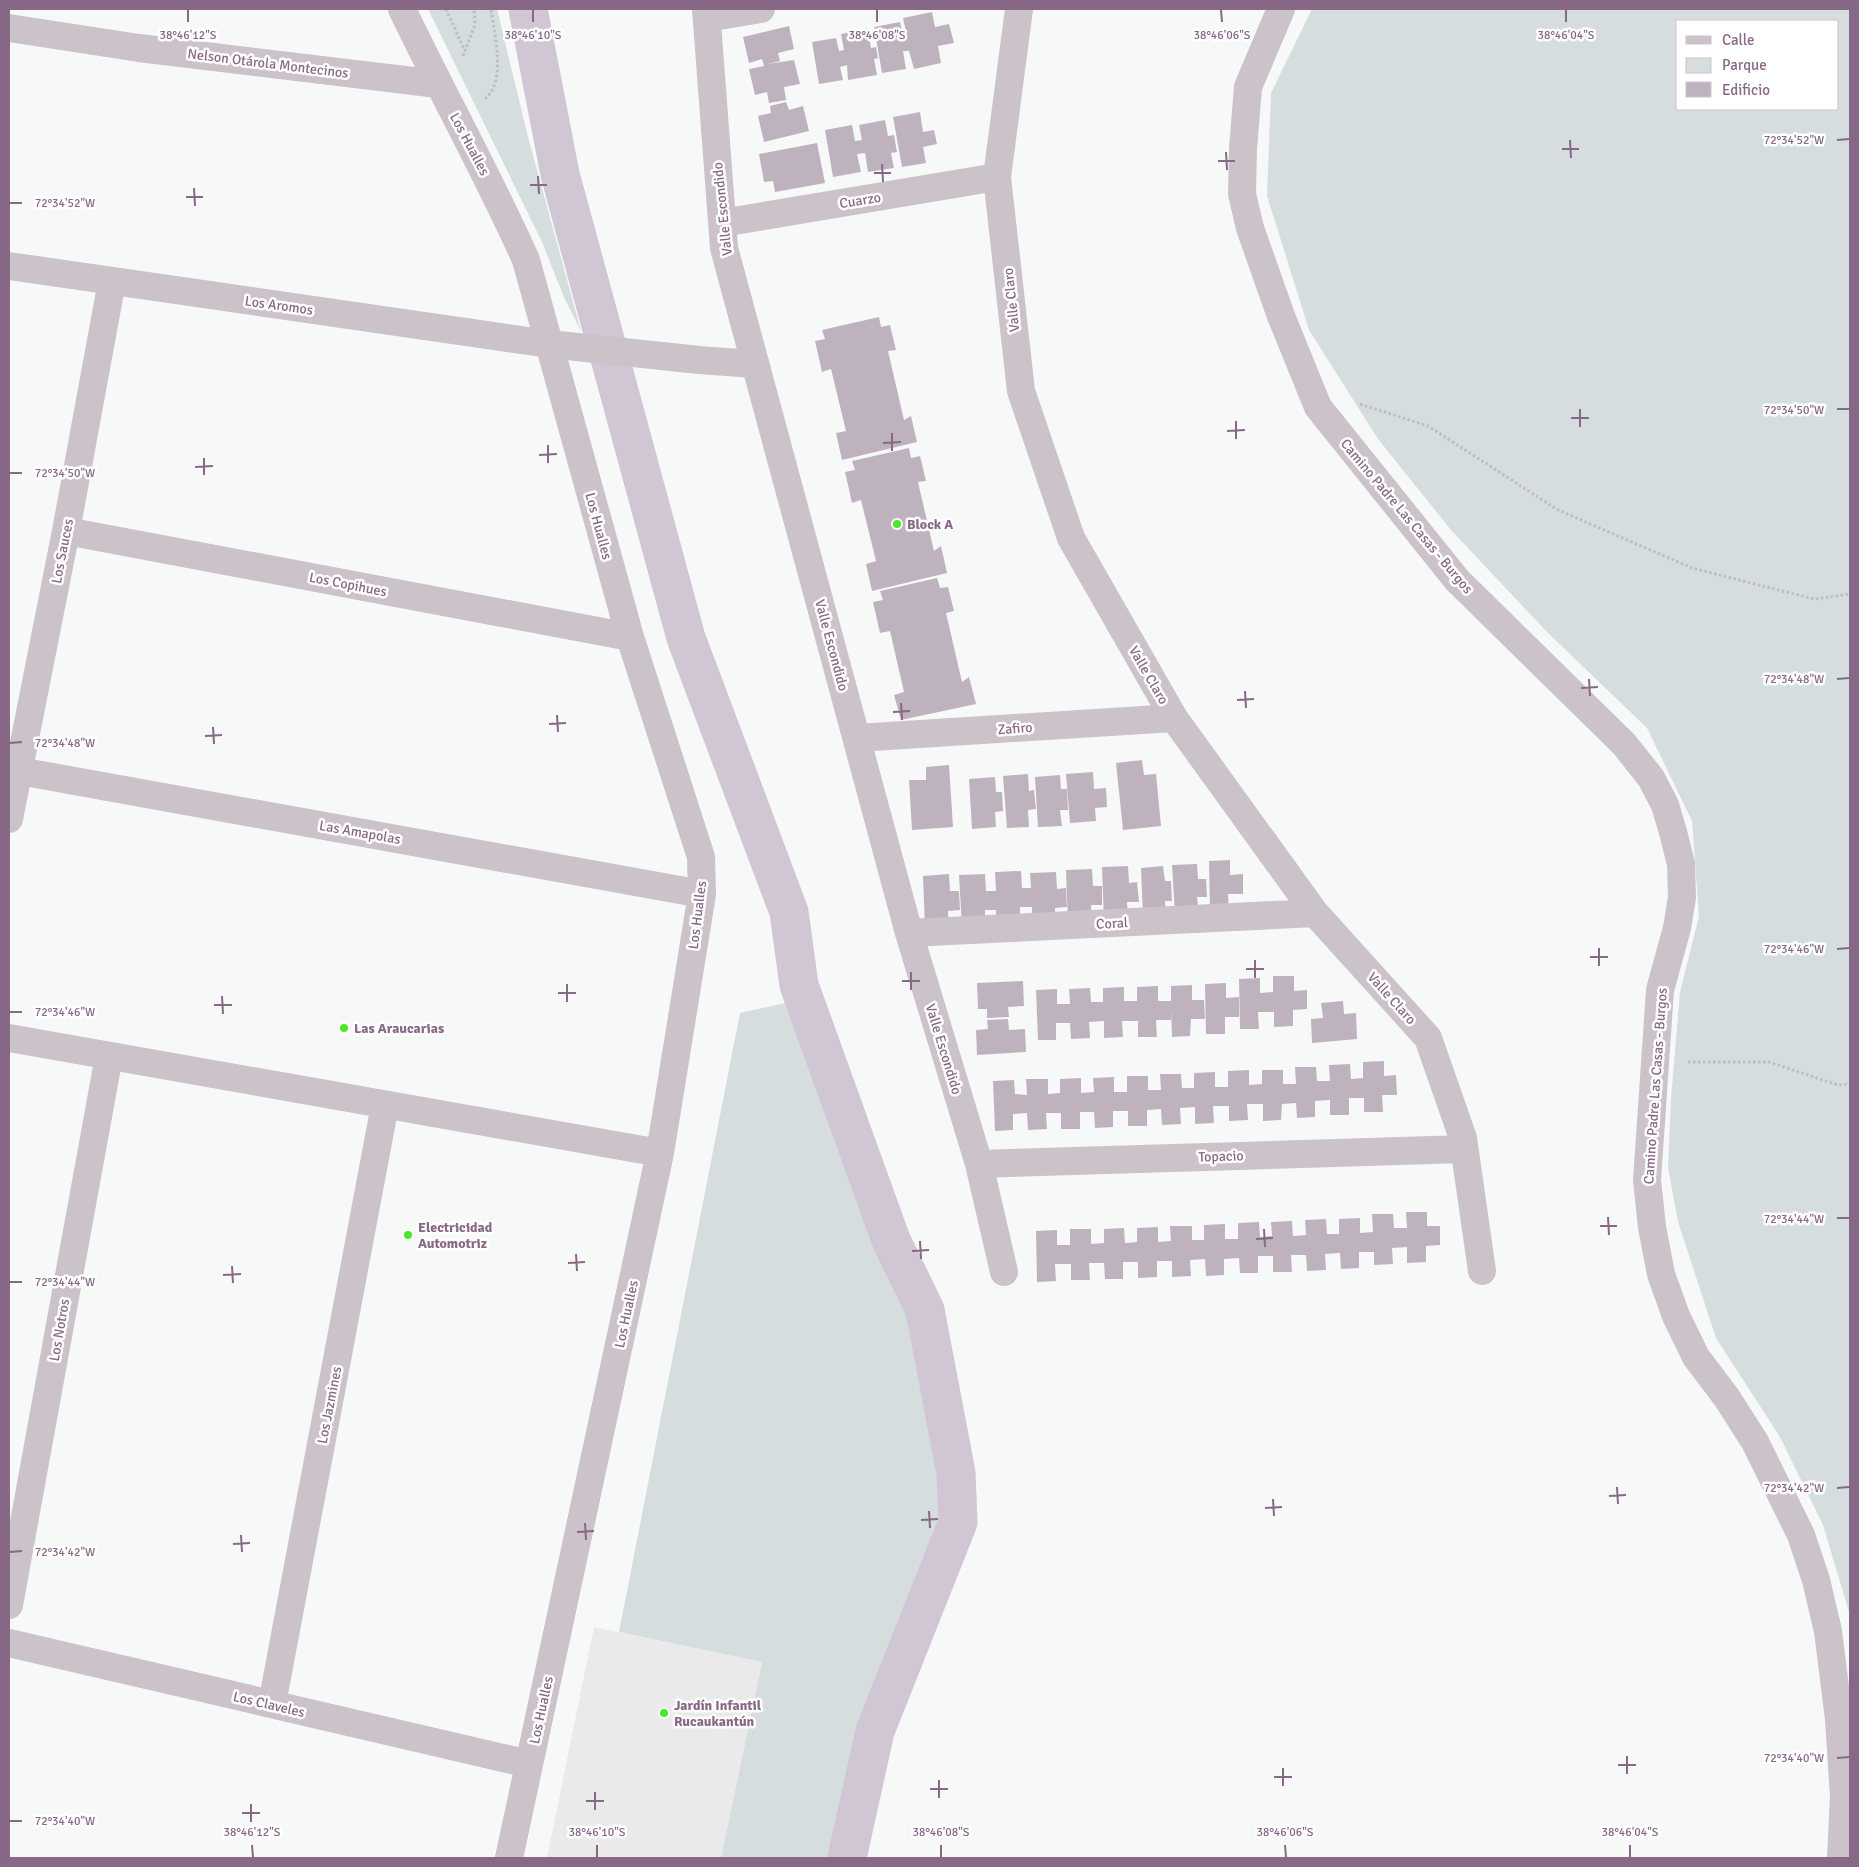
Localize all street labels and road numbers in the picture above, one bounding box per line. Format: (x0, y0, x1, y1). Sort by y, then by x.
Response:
street label: Nelson Otárola Montecinos (186, 45, 349, 82)
street label: Los Hualles (446, 110, 493, 179)
street label: Valle Escondido (709, 161, 736, 257)
street label: Cuarzo (838, 189, 882, 212)
street label: Valle Claro (1000, 267, 1023, 333)
street label: Los Aromos (244, 292, 314, 319)
street label: Camino Padre Las Casas - Burgos (1337, 435, 1476, 597)
street label: Los Hualles (581, 491, 616, 562)
street label: Los Sauces (48, 517, 77, 585)
street label: Los Copihues (308, 569, 388, 600)
street label: Valle Escondido (811, 598, 852, 693)
street label: Valle Claro (1125, 643, 1172, 707)
street label: Zafiro (997, 719, 1033, 738)
street label: Las Amapolas (318, 817, 402, 848)
street label: Los Hualles (685, 880, 710, 950)
street label: Coral (1096, 914, 1128, 933)
street label: Valle Claro (1364, 969, 1420, 1028)
street label: Camino Padre Las Casas - Burgos (1640, 987, 1671, 1185)
street label: Valle Escondido (922, 1002, 965, 1097)
street label: Topacio (1198, 1147, 1244, 1166)
street label: Los Hualles (611, 1279, 642, 1349)
street label: Los Notros (46, 1297, 73, 1363)
street label: Los Jazmines (314, 1365, 345, 1445)
street label: Los Hualles (526, 1675, 557, 1745)
street label: Los Claveles (231, 1688, 306, 1721)

